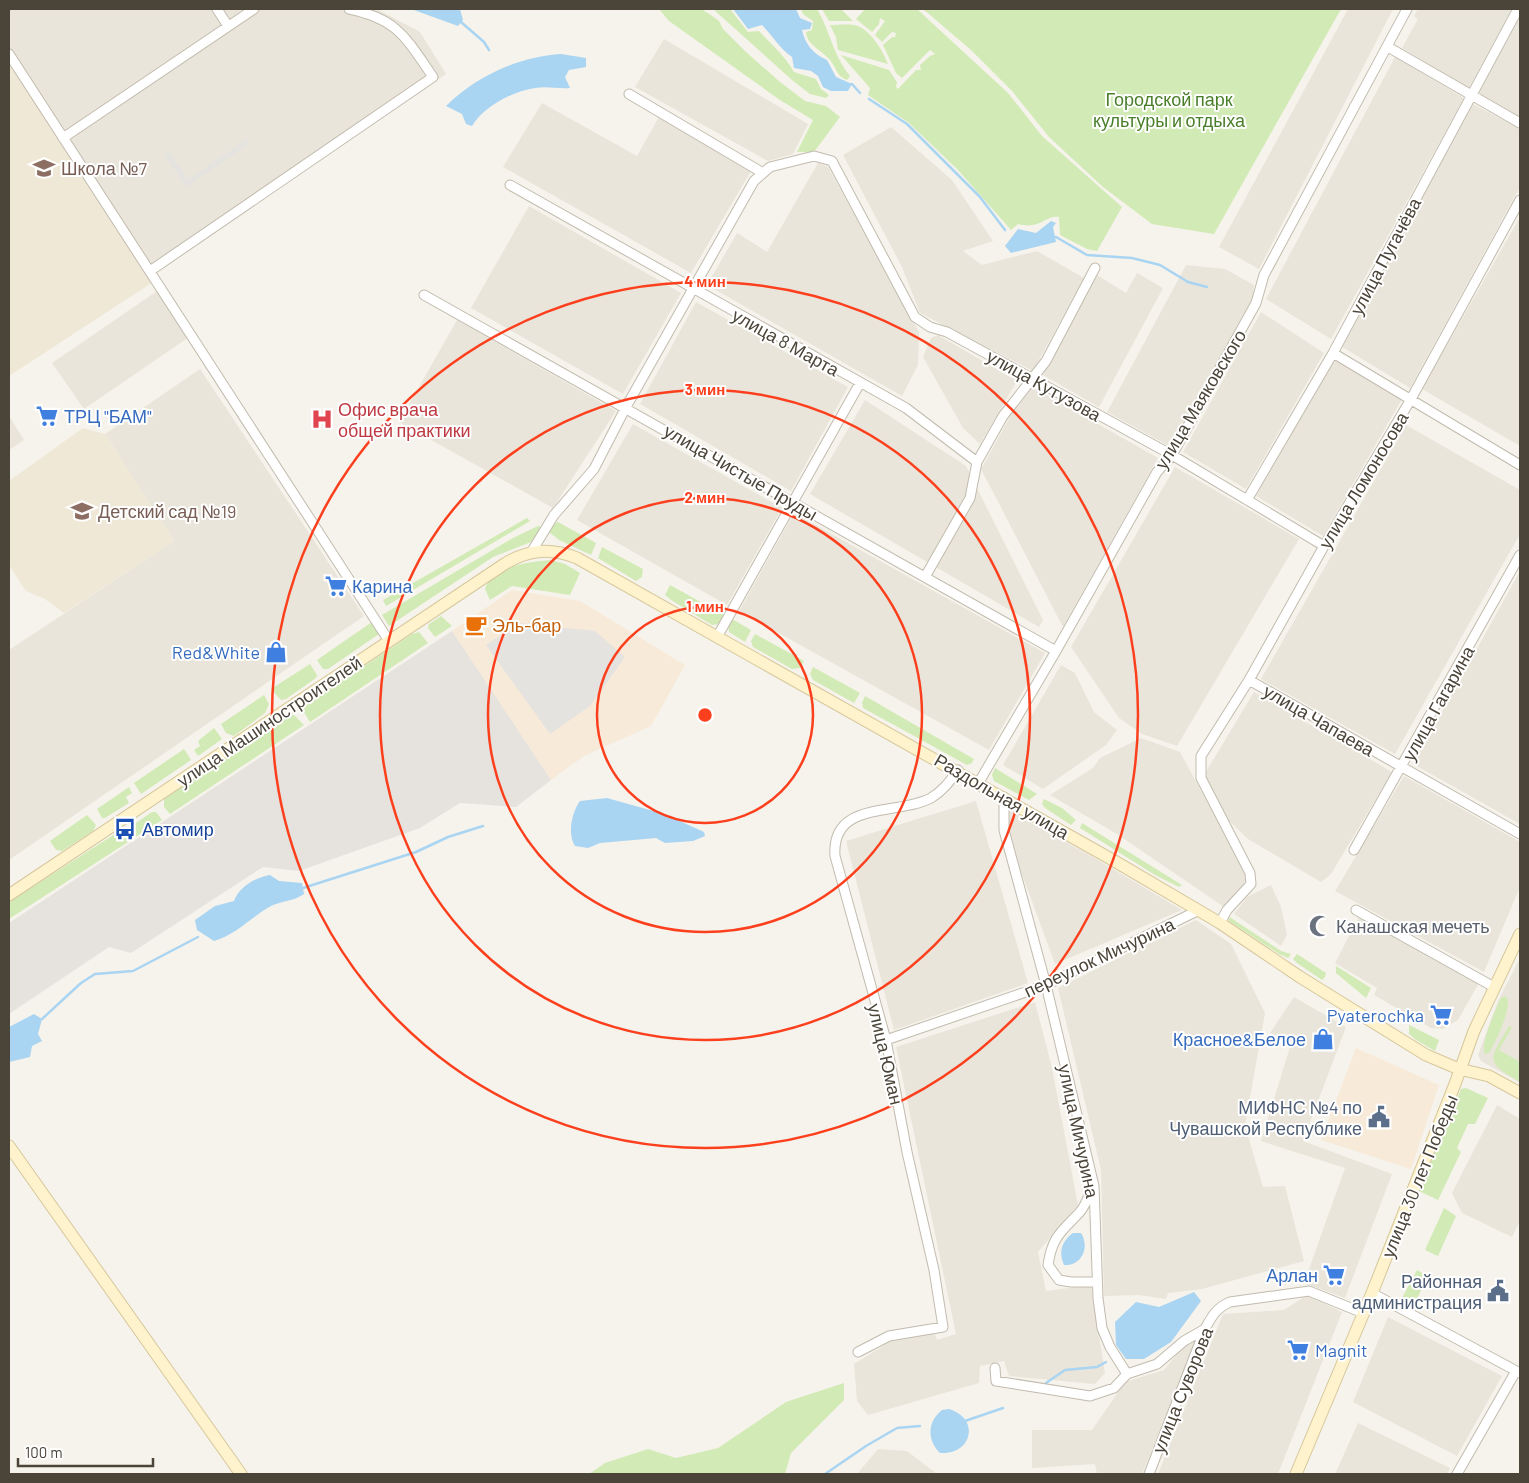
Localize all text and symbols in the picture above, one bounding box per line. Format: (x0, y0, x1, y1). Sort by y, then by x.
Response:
park label: Городской парк культуры и отдыха (1093, 88, 1246, 131)
school or university icon: Школа №7 (31, 155, 57, 181)
place label: Школа №7 (61, 157, 148, 179)
street label: улица Пугачёва (1345, 193, 1426, 318)
text: 4 мин (684, 272, 726, 290)
street label: улица 8 Марта (729, 304, 844, 381)
street label: улица Маяковского (1150, 325, 1250, 473)
street label: улица Кутузова (983, 344, 1106, 426)
text: 3 мин (685, 380, 725, 398)
place label: Офис врача общей практики (338, 398, 471, 441)
supermarket icon: ТРЦ "БАМ" (34, 403, 60, 429)
place label: ТРЦ "БАМ" (64, 405, 152, 427)
hospital icon: Офис врача общей практики (309, 406, 335, 432)
street label: улица Ломоносова (1313, 407, 1413, 552)
street label: улица Чистые Пруды (660, 419, 822, 525)
text: 2 мин (685, 488, 725, 506)
school or university icon: Детский сад №19 (69, 498, 95, 524)
place label: Детский сад №19 (98, 500, 236, 522)
supermarket icon: Карина (323, 573, 349, 599)
place label: Карина (352, 575, 414, 597)
text: 1 мин (686, 597, 724, 615)
cafe icon: Эль-бар (463, 612, 489, 638)
place label: Эль-бар (492, 614, 561, 636)
shop icon: Red&White (263, 639, 289, 665)
place label: Red&White (172, 641, 260, 663)
street label: улица Гагарина (1397, 641, 1479, 764)
street label: улица Машиностроителей (172, 651, 366, 791)
street label: улица Чапаева (1260, 679, 1379, 761)
centre of rings (696, 706, 714, 724)
street label: Раздольная улица (931, 749, 1074, 844)
bus stop icon: Автомир (112, 816, 138, 842)
place label: Автомир (142, 818, 214, 840)
street label: переулок Мичурина (1020, 912, 1179, 1002)
mosque icon: Канашская мечеть (1307, 913, 1333, 939)
place label: Канашская мечеть (1336, 915, 1490, 937)
street label: улица Юман (864, 1001, 908, 1107)
supermarket icon: Pyaterochka (1428, 1002, 1454, 1028)
place label: Pyaterochka (1327, 1004, 1424, 1026)
shop icon: Красное&Белое (1310, 1026, 1336, 1052)
place label: Красное&Белое (1173, 1028, 1306, 1050)
street label: улица Мичурина (1054, 1062, 1104, 1201)
street label: улица 30 лет Победы (1376, 1091, 1462, 1261)
place label: МИФНС №4 по Чувашской Республике (1169, 1096, 1362, 1139)
public building icon: МИФНС №4 по Чувашской Республике (1366, 1104, 1392, 1130)
supermarket icon: Арлан (1321, 1262, 1347, 1288)
place label: Арлан (1266, 1264, 1318, 1286)
place label: Районная администрация (1352, 1270, 1482, 1313)
public building icon: Районная администрация (1485, 1278, 1511, 1304)
street label: улица Суворова (1147, 1323, 1218, 1456)
supermarket icon: Magnit (1285, 1337, 1311, 1363)
place label: Magnit (1315, 1339, 1368, 1361)
scale bar (18, 1436, 152, 1468)
text: 100 m (25, 1443, 63, 1461)

